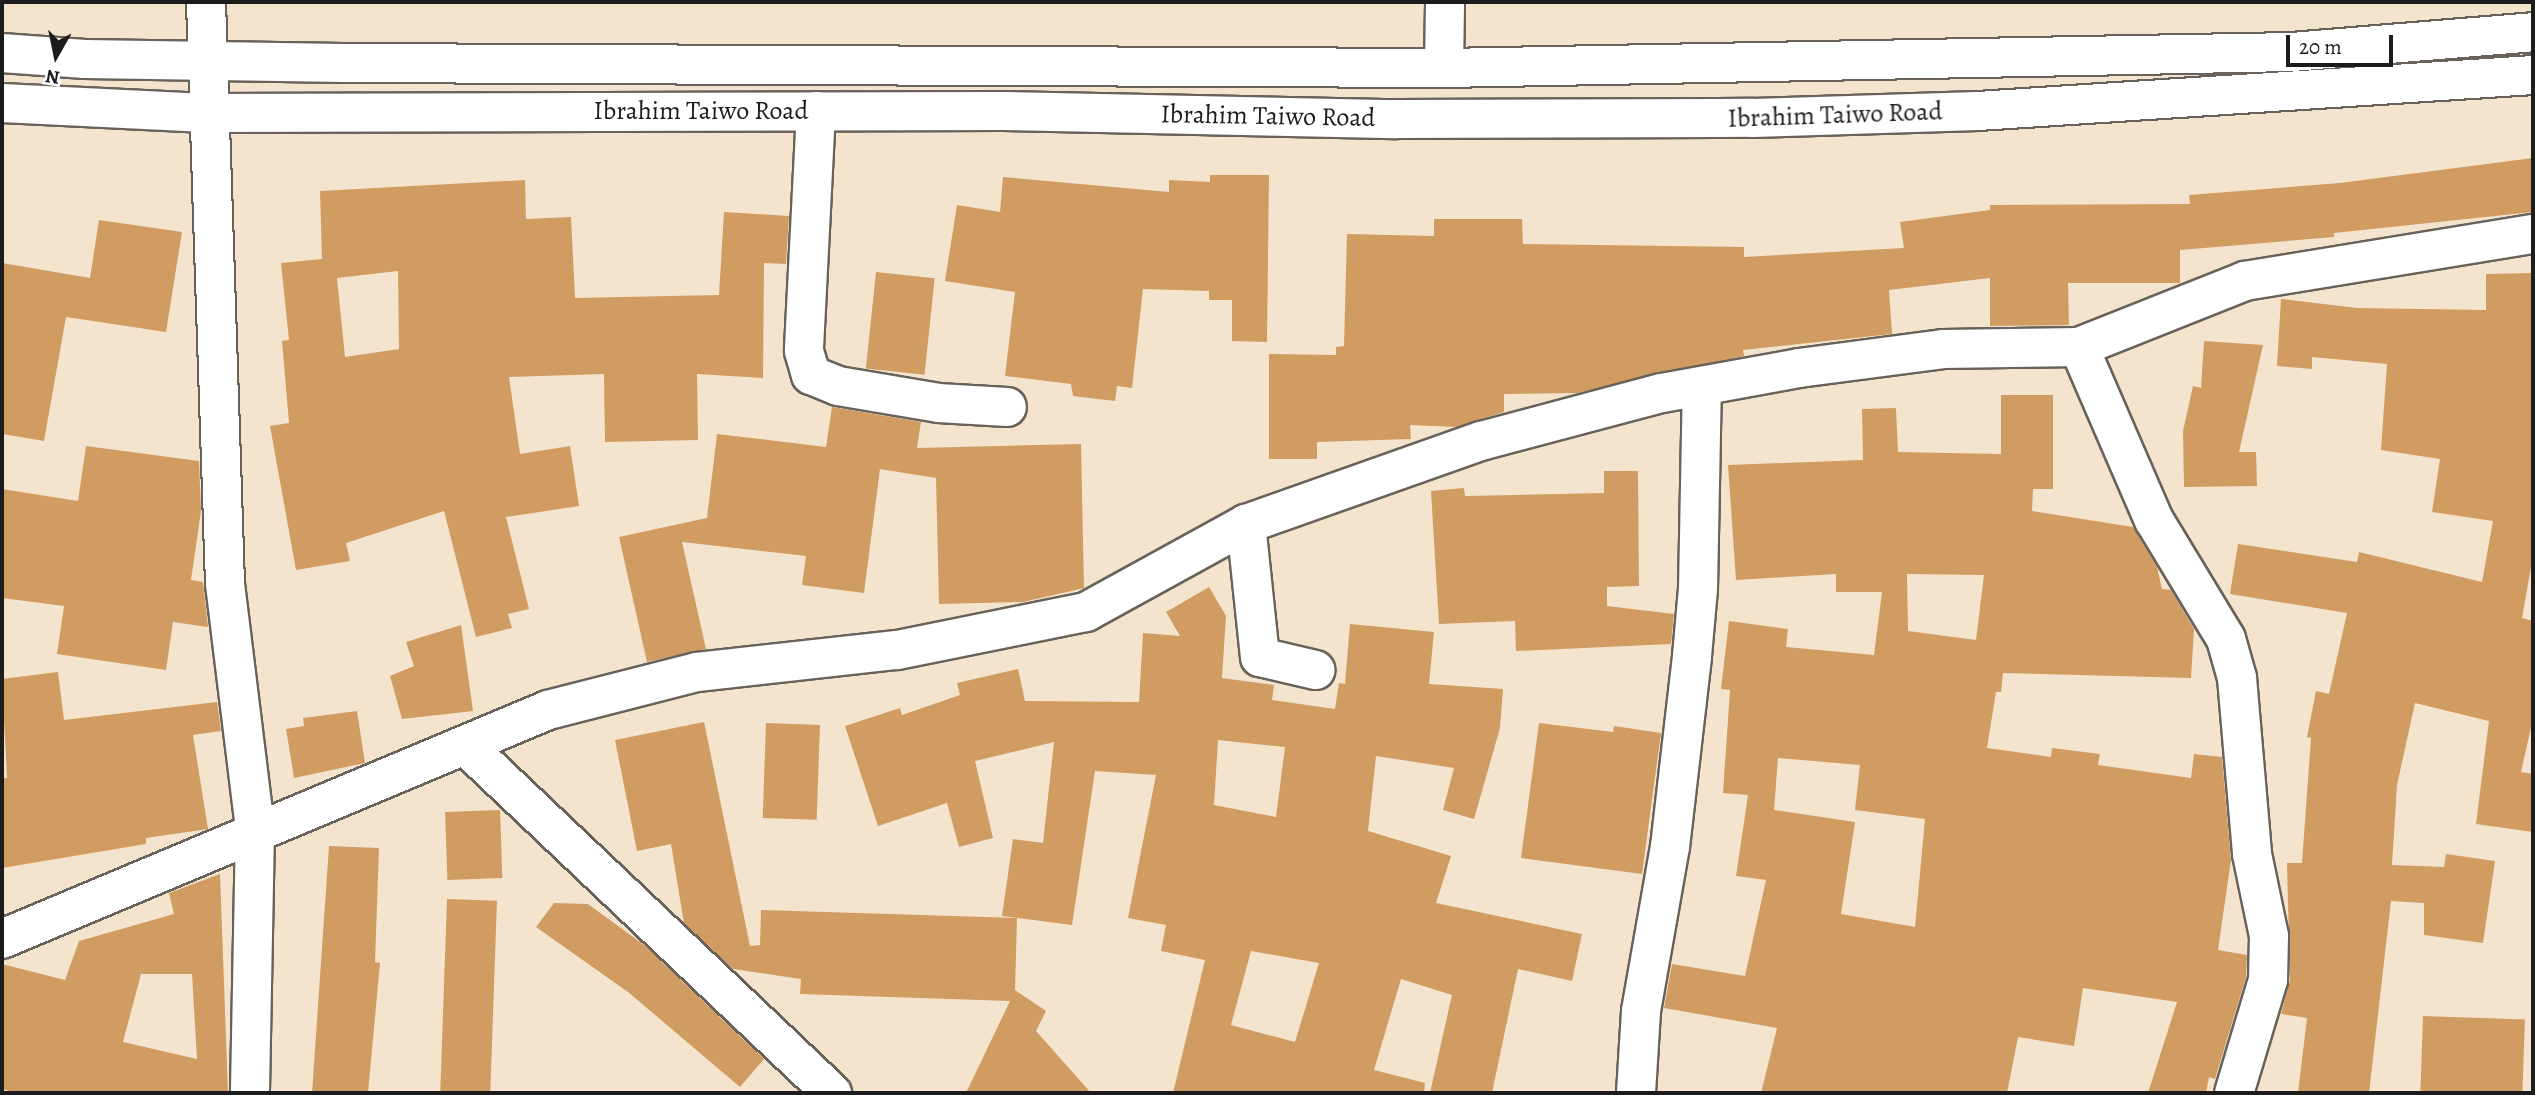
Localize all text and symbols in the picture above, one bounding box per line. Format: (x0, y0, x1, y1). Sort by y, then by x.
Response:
north arrow (21, 21, 91, 91)
scale bar (2290, 21, 2397, 65)
text: 20 m (2299, 33, 2342, 61)
text: N (44, 63, 62, 91)
street label: Ibrahim Taiwo Road (594, 95, 808, 127)
street label: Ibrahim Taiwo Road (1727, 96, 1943, 134)
street label: Ibrahim Taiwo Road (1160, 99, 1376, 133)

